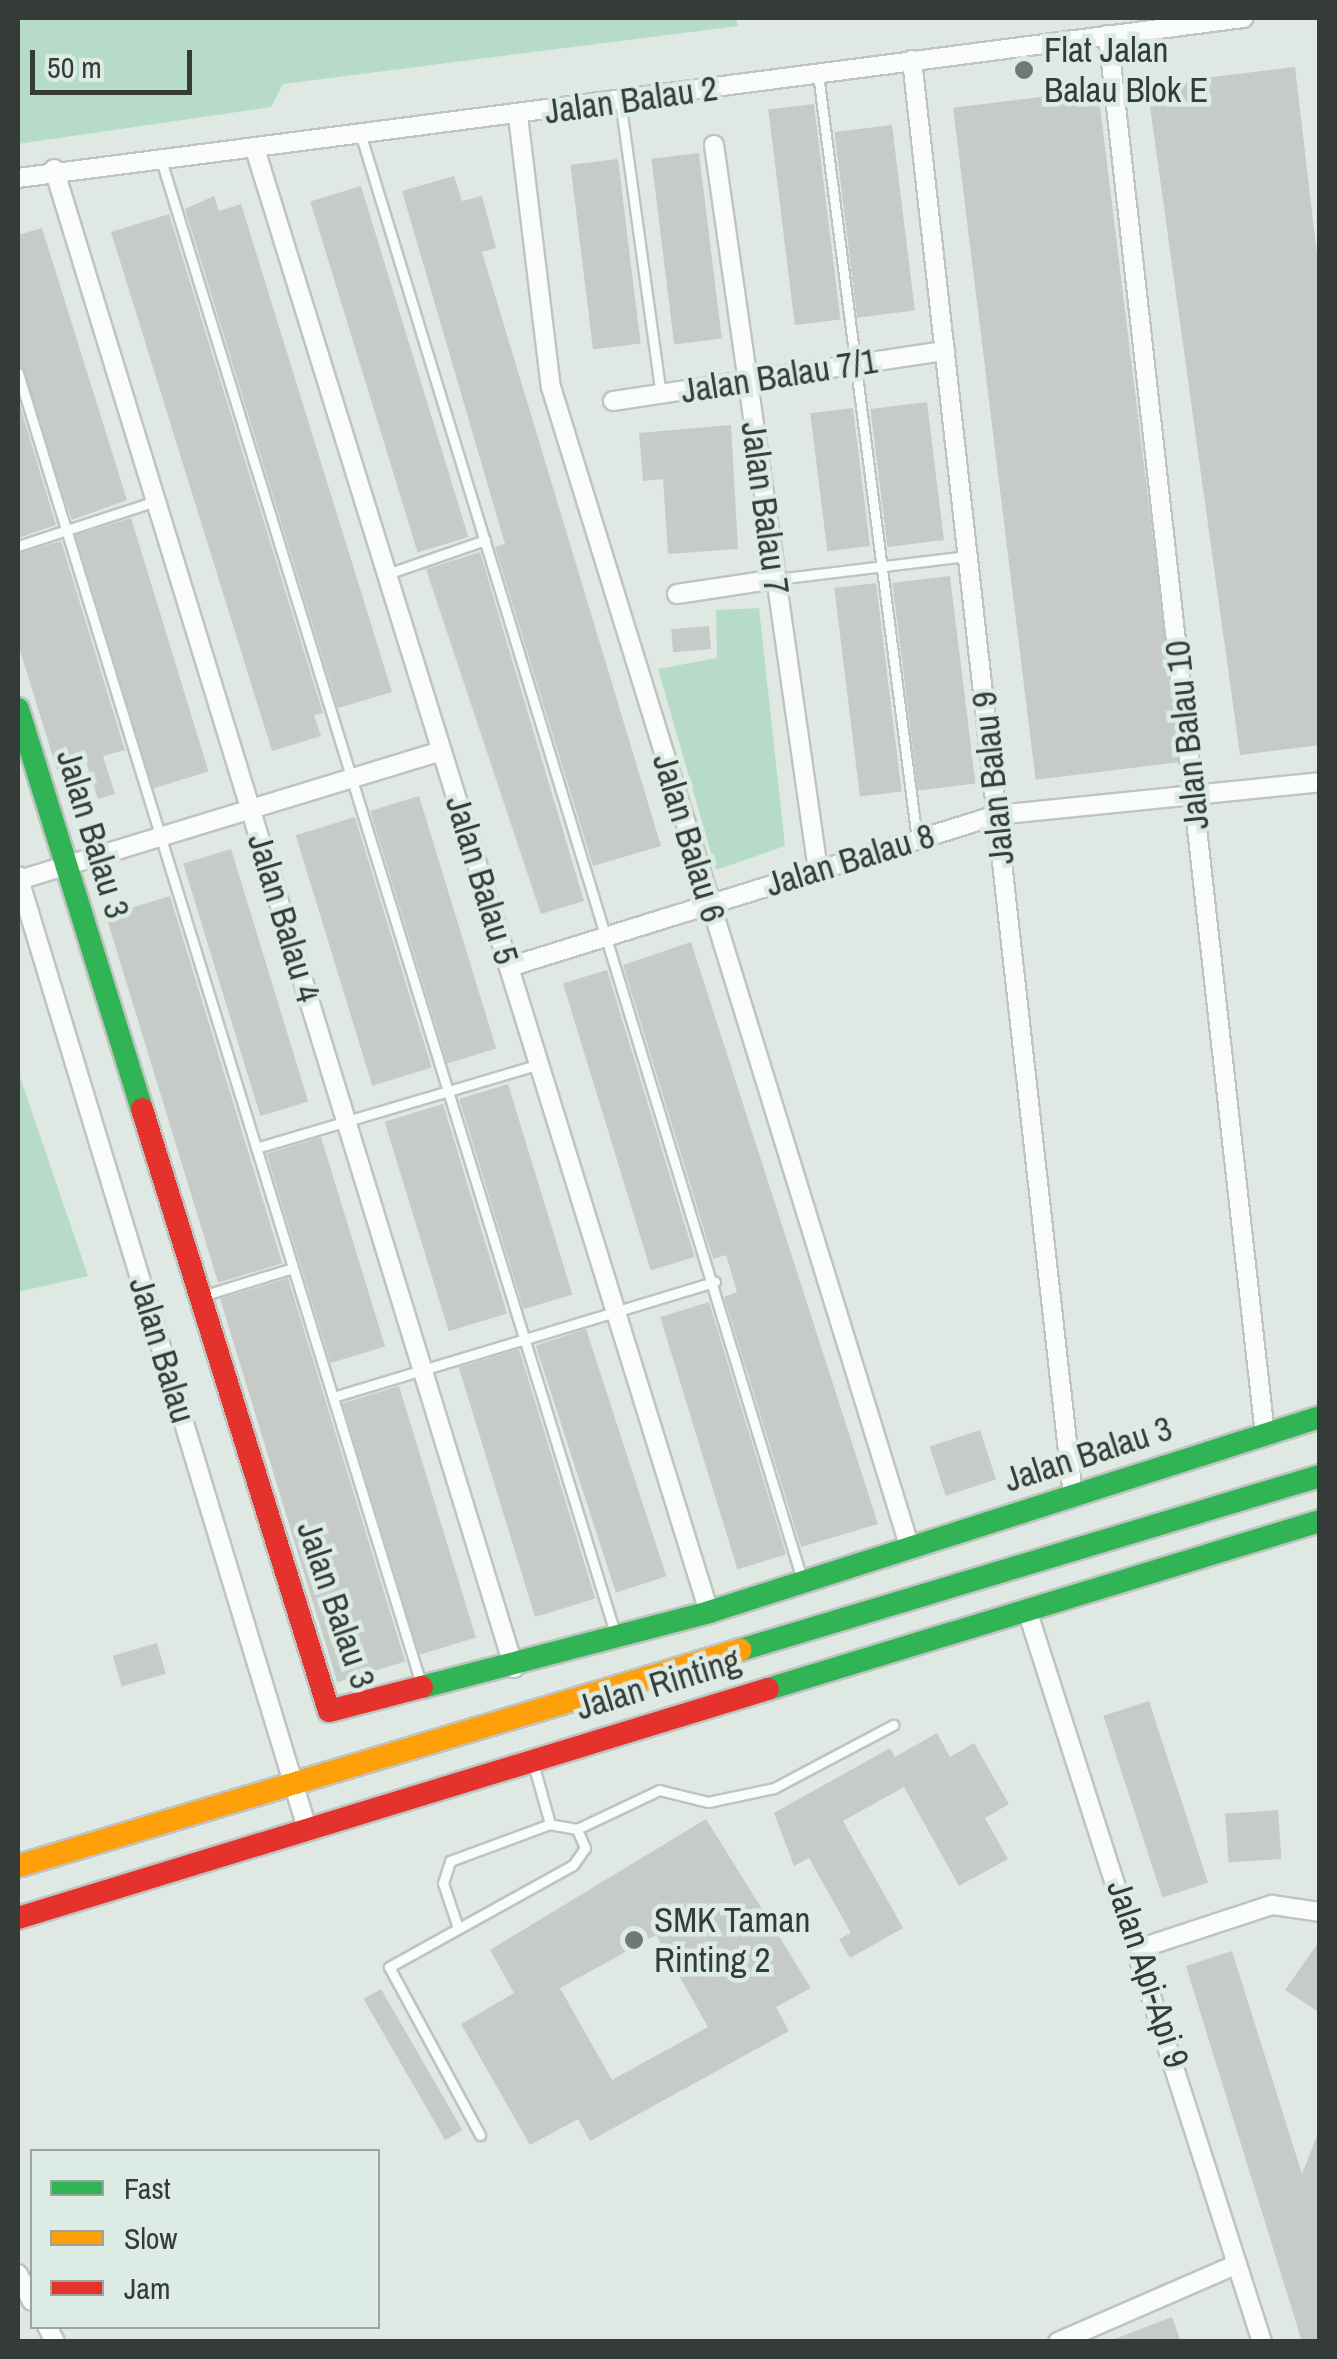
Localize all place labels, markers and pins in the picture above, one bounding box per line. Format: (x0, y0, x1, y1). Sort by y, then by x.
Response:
place label: Flat Jalan Balau Blok E (1044, 29, 1208, 111)
marker: Flat Jalan Balau Blok E (1013, 59, 1035, 81)
place label: SMK Taman Rinting 2 (654, 1899, 811, 1981)
marker: SMK Taman Rinting 2 (623, 1929, 645, 1951)

